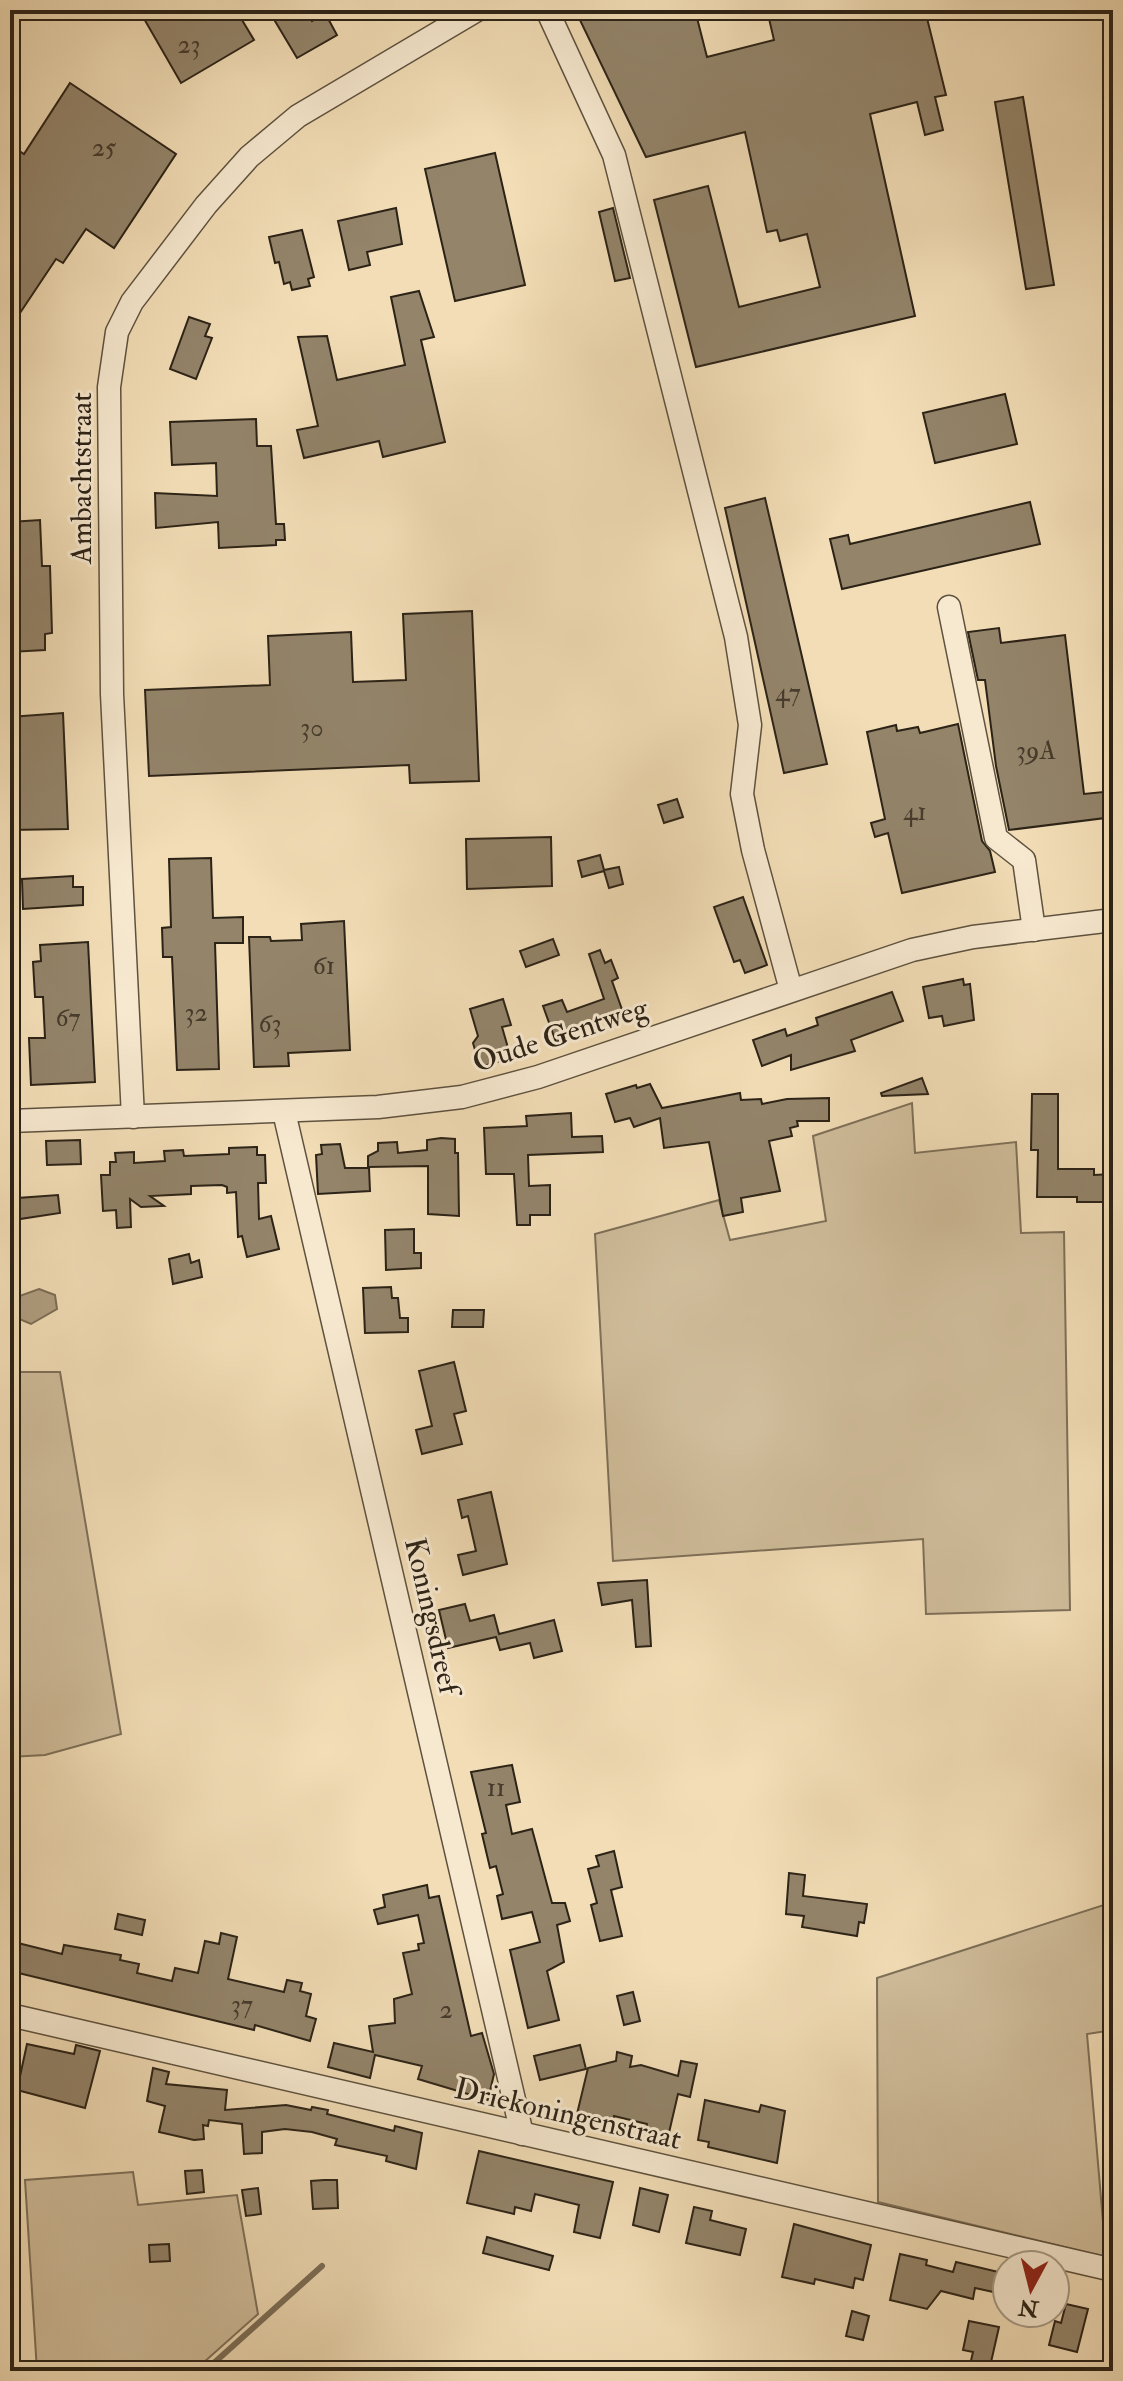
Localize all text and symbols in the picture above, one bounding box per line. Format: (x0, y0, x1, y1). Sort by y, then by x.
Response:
house number: 23 (177, 29, 201, 61)
house number: 25 (92, 132, 117, 164)
street label: Ambachtstraat (63, 392, 100, 565)
house number: 47 (775, 677, 801, 709)
house number: 30 (300, 712, 324, 744)
house number: 39A (1016, 735, 1056, 767)
house number: 41 (903, 796, 927, 828)
house number: 61 (313, 950, 335, 982)
street label: Oude Gentweg (468, 989, 653, 1081)
house number: 32 (184, 997, 208, 1029)
house number: 67 (55, 1002, 81, 1034)
house number: 63 (258, 1008, 282, 1040)
street label: Koningsdreef (396, 1534, 469, 1702)
house number: 11 (487, 1772, 505, 1804)
house number: 37 (231, 1989, 253, 2021)
house number: 2 (439, 1994, 453, 2026)
street label: Driekoningenstraat (451, 2070, 685, 2158)
north arrow (991, 2249, 1071, 2329)
text: N (1017, 2293, 1041, 2323)

